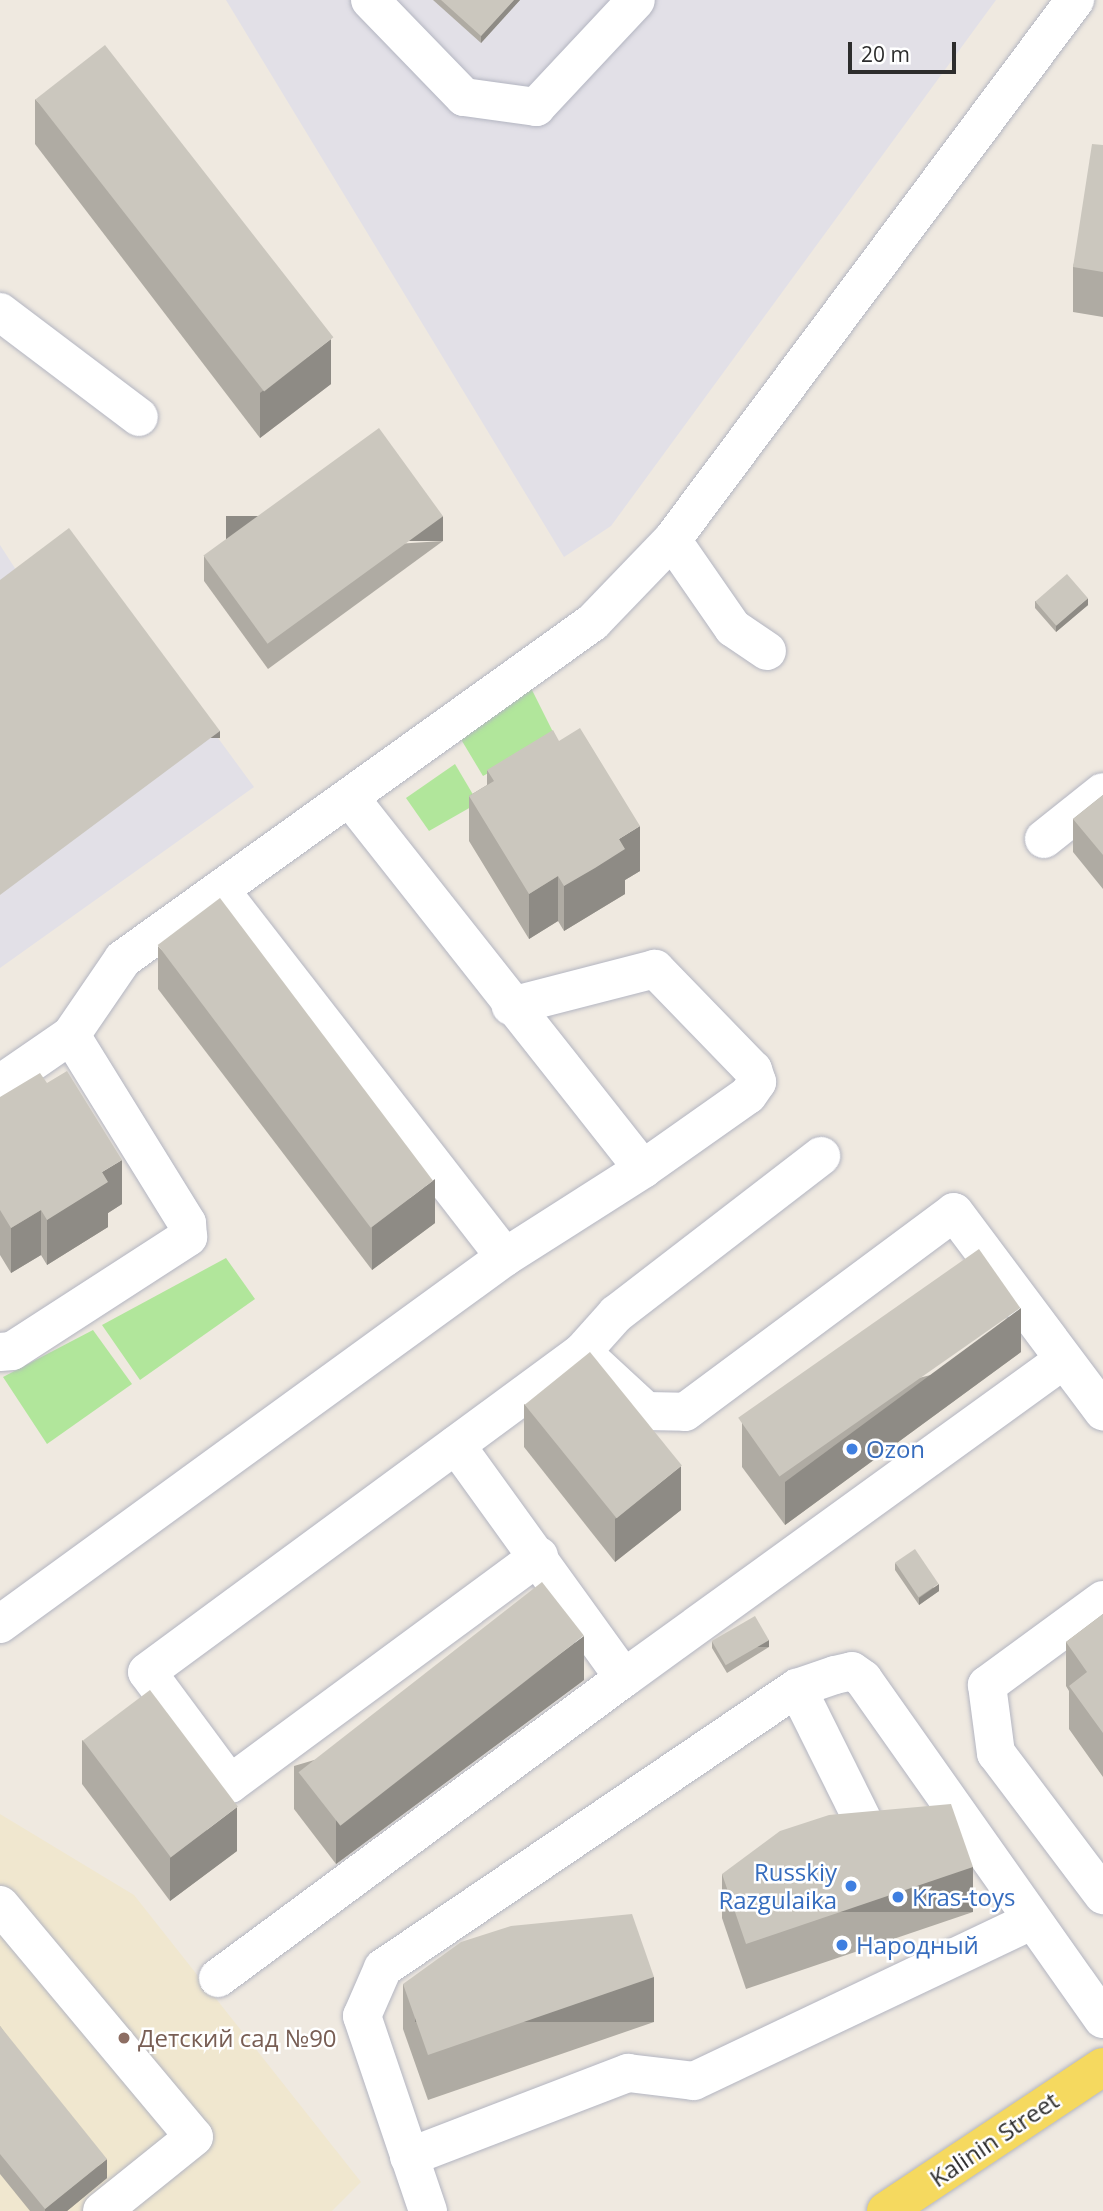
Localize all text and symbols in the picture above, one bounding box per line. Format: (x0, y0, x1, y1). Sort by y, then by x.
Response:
scale bar (851, 28, 960, 72)
text: 20 m (861, 40, 910, 68)
place label: Ozon (866, 1435, 925, 1463)
marker: Ozon (844, 1441, 860, 1457)
place label: Russkiy Razgulaika (718, 1858, 837, 1914)
marker: Russkiy Razgulaika (843, 1878, 859, 1894)
place label: Kras-toys (912, 1883, 1015, 1911)
marker: Kras-toys (890, 1889, 906, 1905)
place label: Народный (856, 1931, 979, 1959)
marker: Народный (834, 1937, 850, 1953)
place label: Детский сад №90 (138, 2024, 337, 2052)
marker: Детский сад №90 (116, 2030, 132, 2046)
street label: Kalinin Street (924, 2085, 1064, 2193)

